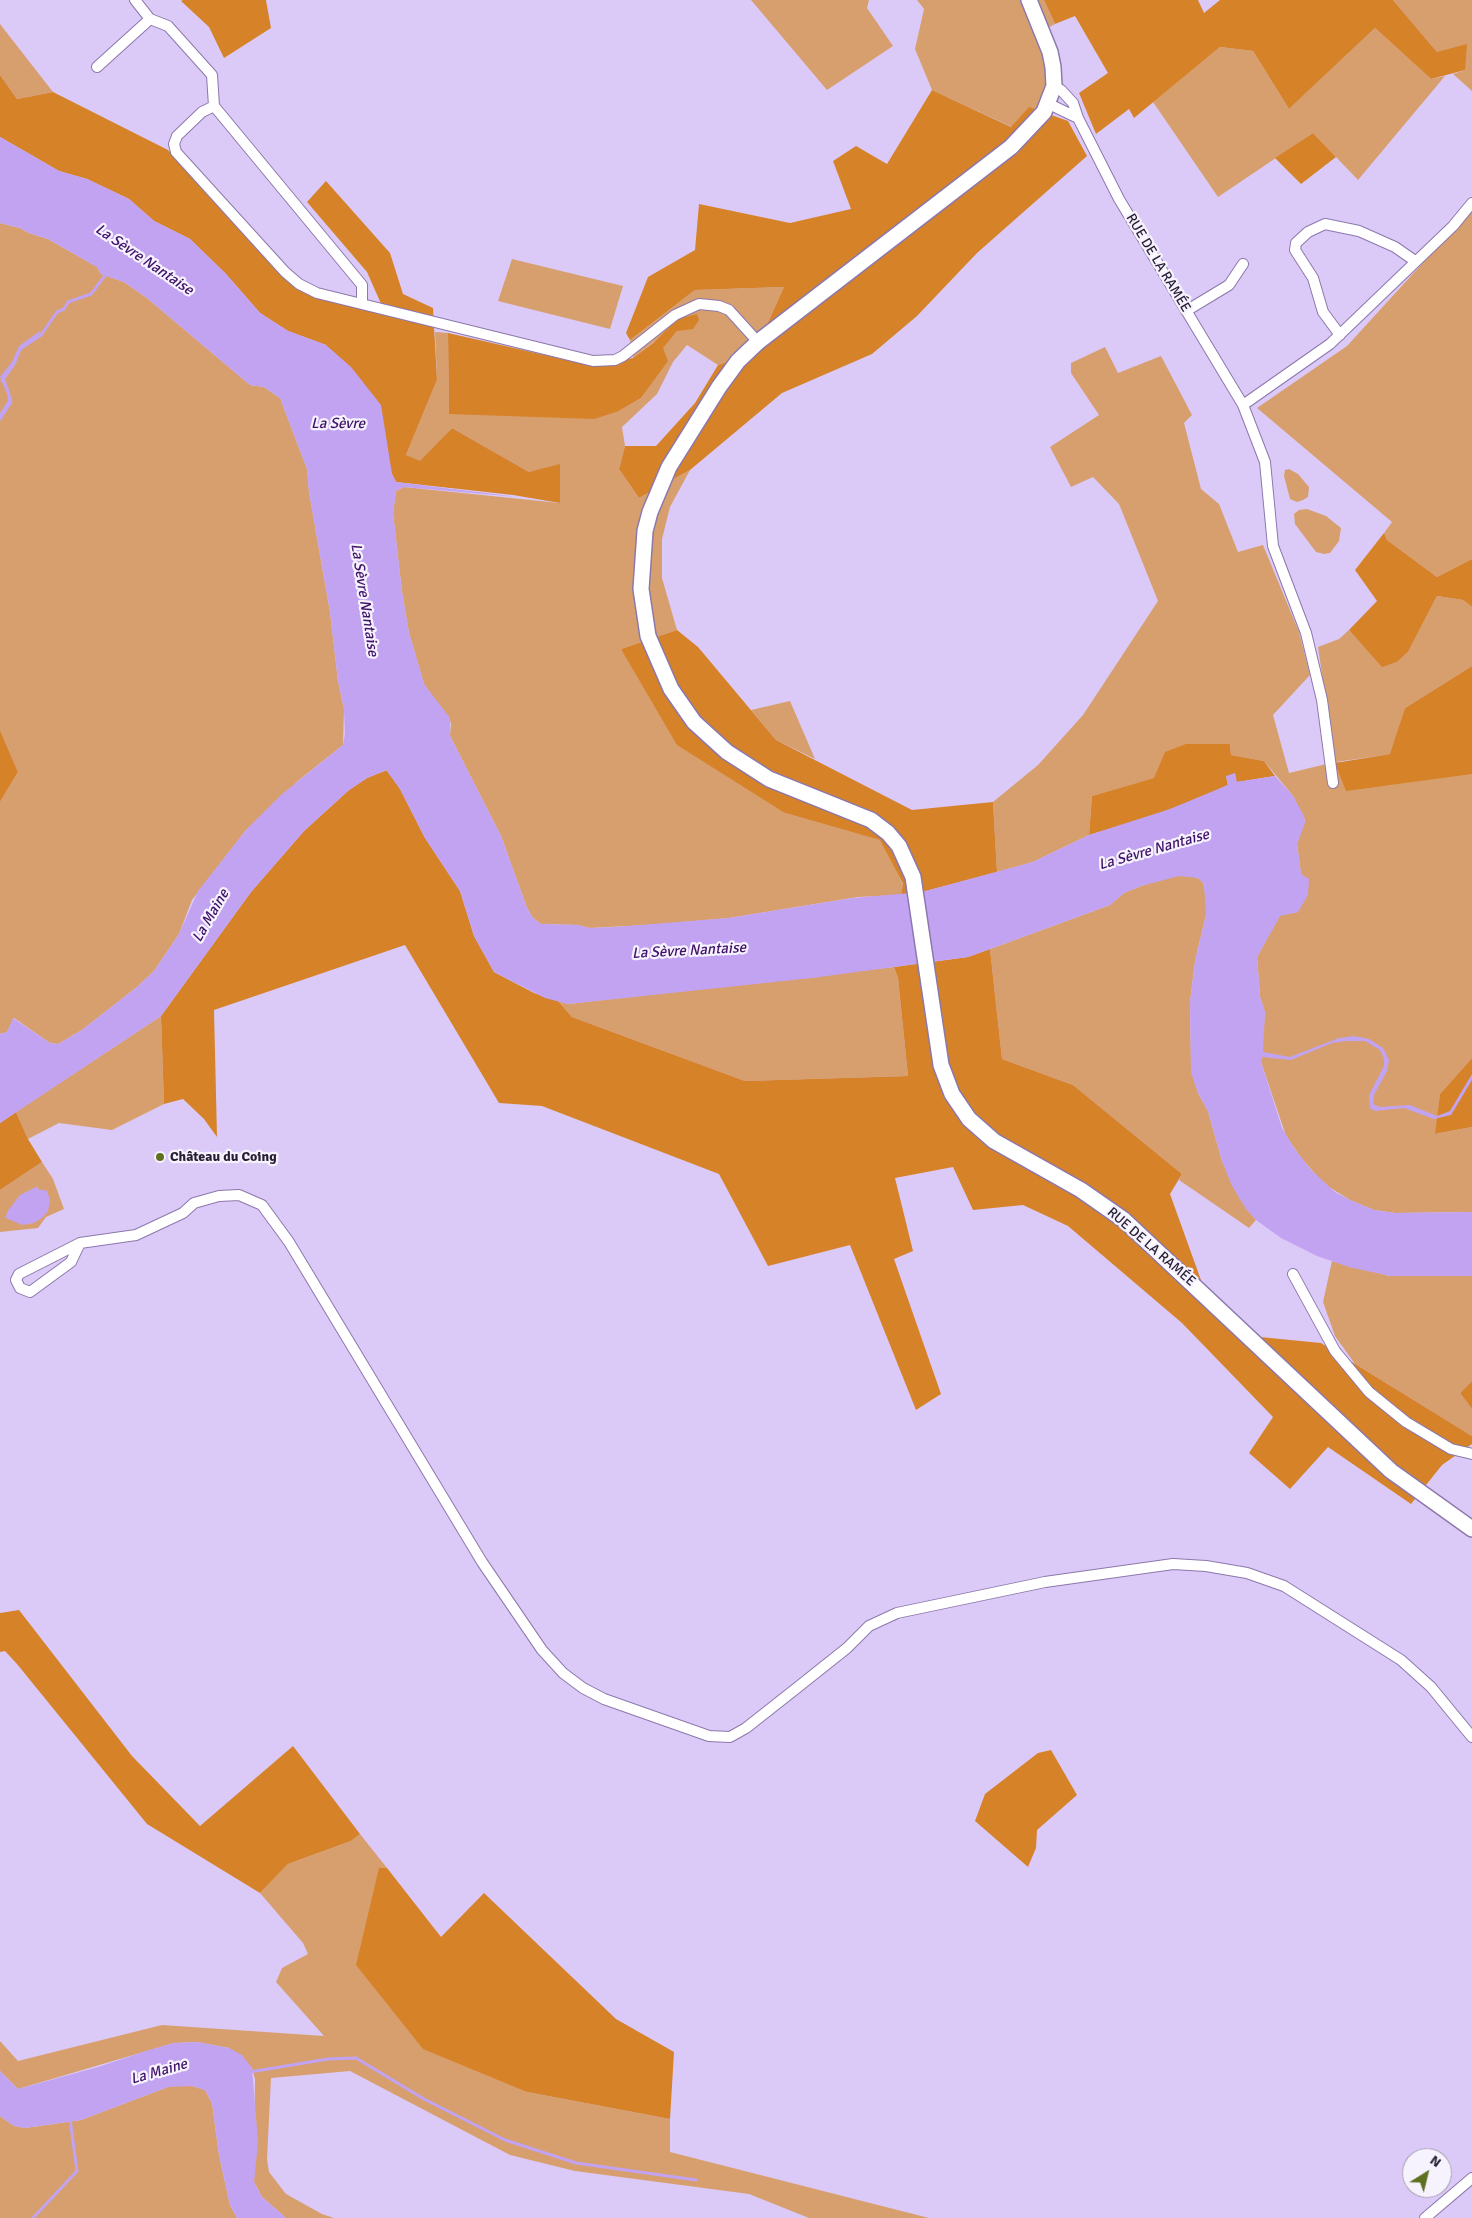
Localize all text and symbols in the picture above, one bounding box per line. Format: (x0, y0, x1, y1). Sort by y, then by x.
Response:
street label: RUE DE LA RAMÉE (1122, 211, 1194, 315)
water label: La Sèvre Nantaise (92, 221, 196, 299)
water label: La Sèvre (311, 415, 365, 433)
water label: La Sèvre Nantaise (346, 542, 382, 658)
water label: La Sèvre Nantaise (1097, 826, 1211, 874)
water label: La Maine (189, 886, 233, 946)
water label: La Sèvre Nantaise (632, 939, 746, 963)
place label: Château du Coing (170, 1149, 277, 1165)
marker: Château du Coing (154, 1151, 166, 1163)
street label: RUE DE LA RAMÉE (1103, 1204, 1199, 1290)
water label: La Maine (129, 2055, 189, 2089)
north arrow (1402, 2148, 1452, 2198)
text: N (1427, 2152, 1444, 2171)

